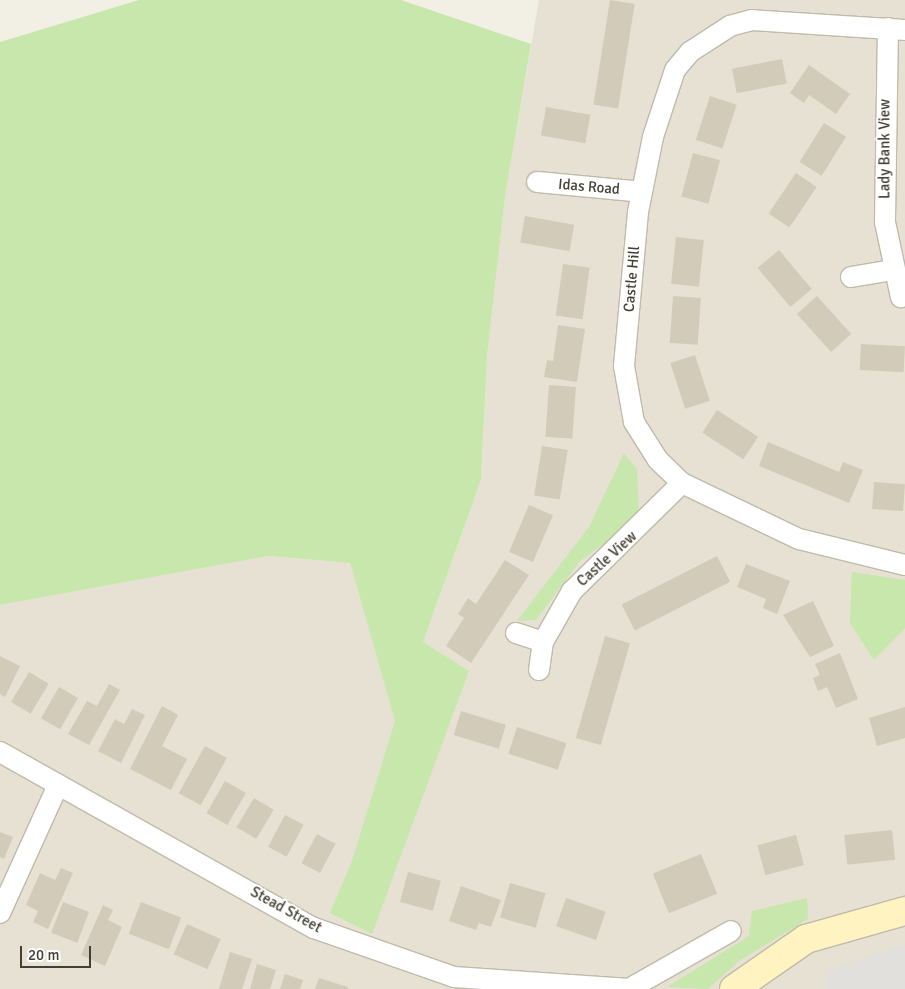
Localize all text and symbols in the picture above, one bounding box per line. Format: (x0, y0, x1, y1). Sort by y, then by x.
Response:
street label: Lady Bank View (876, 99, 894, 199)
street label: Idas Road (557, 175, 621, 199)
street label: Castle Hill (620, 245, 644, 313)
street label: Castle View (573, 527, 641, 591)
street label: Stead Street (247, 883, 325, 937)
scale bar (22, 936, 94, 968)
text: 20 m (28, 946, 59, 964)

